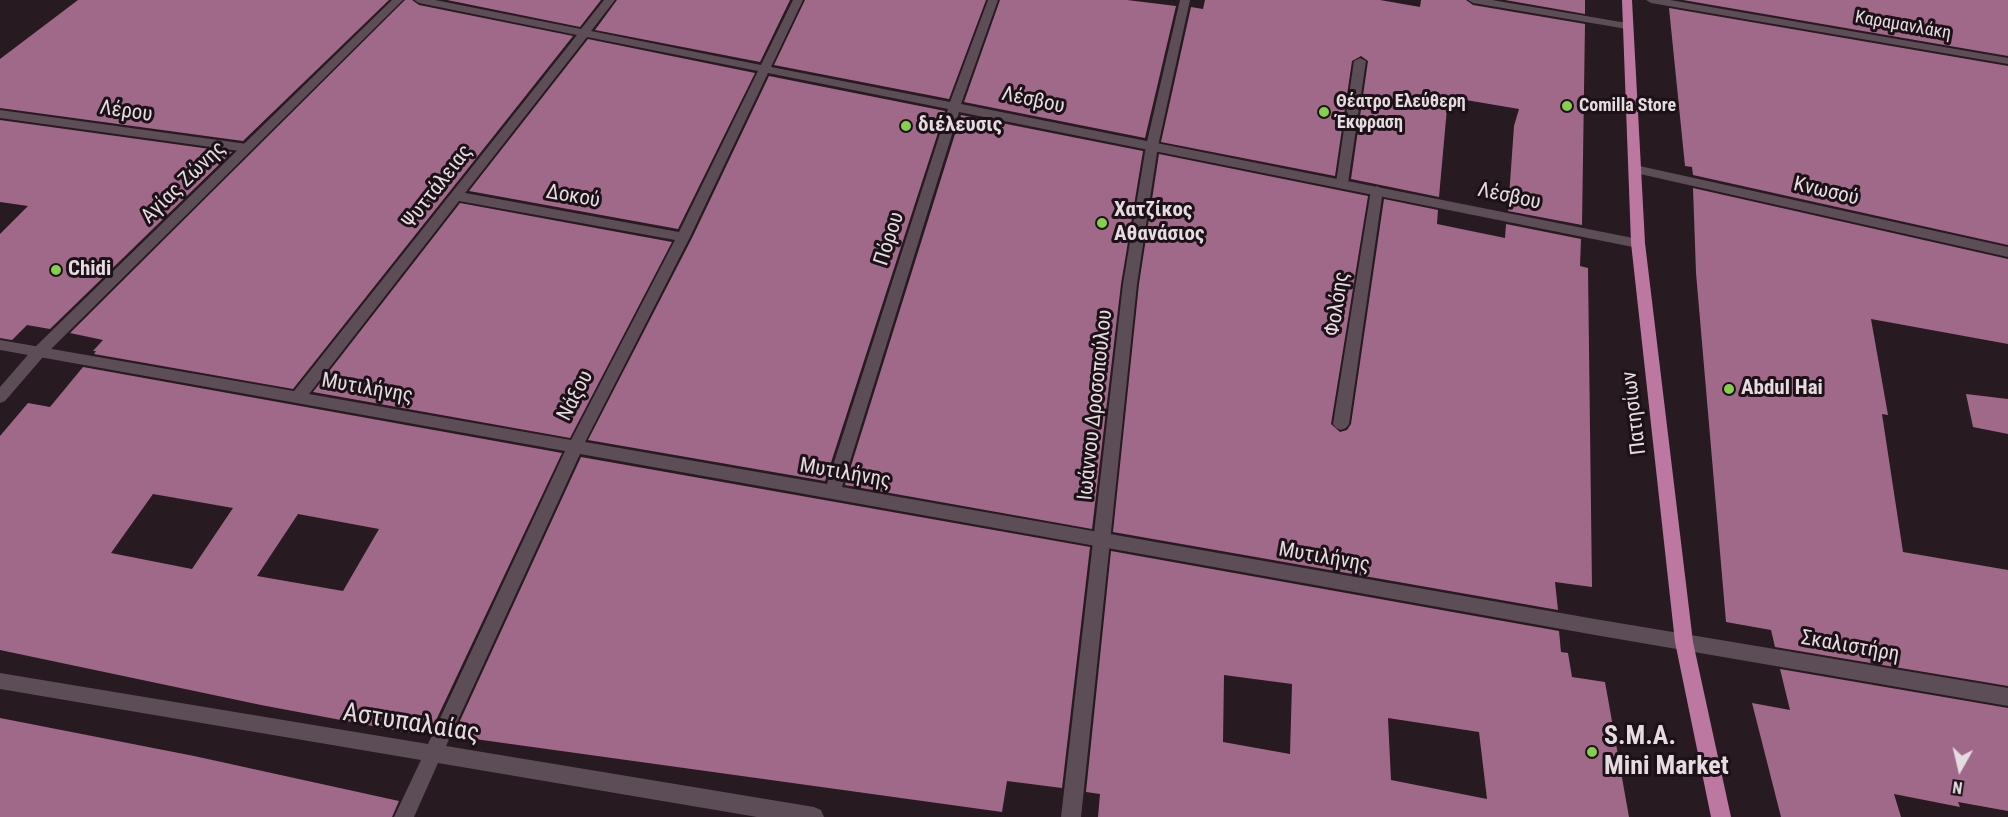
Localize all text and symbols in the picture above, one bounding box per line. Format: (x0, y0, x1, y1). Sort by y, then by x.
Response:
street label: Καραμανλάκη (1853, 7, 1953, 45)
street label: Λέσβου (999, 82, 1067, 120)
place label: Θέατρο Ελεύθερη Έκφραση (1336, 91, 1466, 134)
place label: Comilla Store (1579, 95, 1676, 117)
street label: Λέρου (98, 96, 154, 128)
marker: Comilla Store (1560, 99, 1574, 113)
marker: Θέατρο Ελεύθερη Έκφραση (1317, 105, 1331, 119)
place label: διέλευσις (918, 113, 1002, 139)
marker: διέλευσις (899, 119, 913, 133)
street label: Αγίας Ζώνης (137, 137, 231, 229)
street label: Ψυττάλειας (398, 140, 478, 234)
street label: Κνωσού (1791, 172, 1861, 212)
street label: Λέσβου (1475, 178, 1543, 216)
street label: Δοκού (544, 180, 602, 214)
place label: Χατζίκος Αθανάσιος (1114, 198, 1204, 248)
street label: Πόρου (870, 209, 910, 269)
marker: Χατζίκος Αθανάσιος (1095, 216, 1109, 230)
place label: Chidi (68, 257, 111, 283)
marker: Chidi (49, 263, 63, 277)
street label: Φολόης (1320, 270, 1356, 338)
street label: Ιωάννου Δροσοπούλου (1073, 309, 1119, 501)
street label: Νάξου (553, 367, 599, 425)
street label: Μυτιλήνης (319, 369, 415, 409)
street label: Πατησίων (1617, 370, 1653, 456)
place label: Abdul Hai (1741, 376, 1823, 402)
marker: Abdul Hai (1722, 382, 1736, 396)
street label: Μυτιλήνης (797, 454, 893, 494)
street label: Μυτιλήνης (1276, 538, 1372, 578)
street label: Σκαλιστήρη (1799, 626, 1901, 668)
street label: Αστυπαλαίας (341, 698, 481, 750)
place label: S.M.A. Mini Market (1604, 721, 1729, 782)
north arrow (1930, 739, 1990, 799)
marker: S.M.A. Mini Market (1585, 745, 1599, 759)
text: N (1951, 777, 1964, 797)

